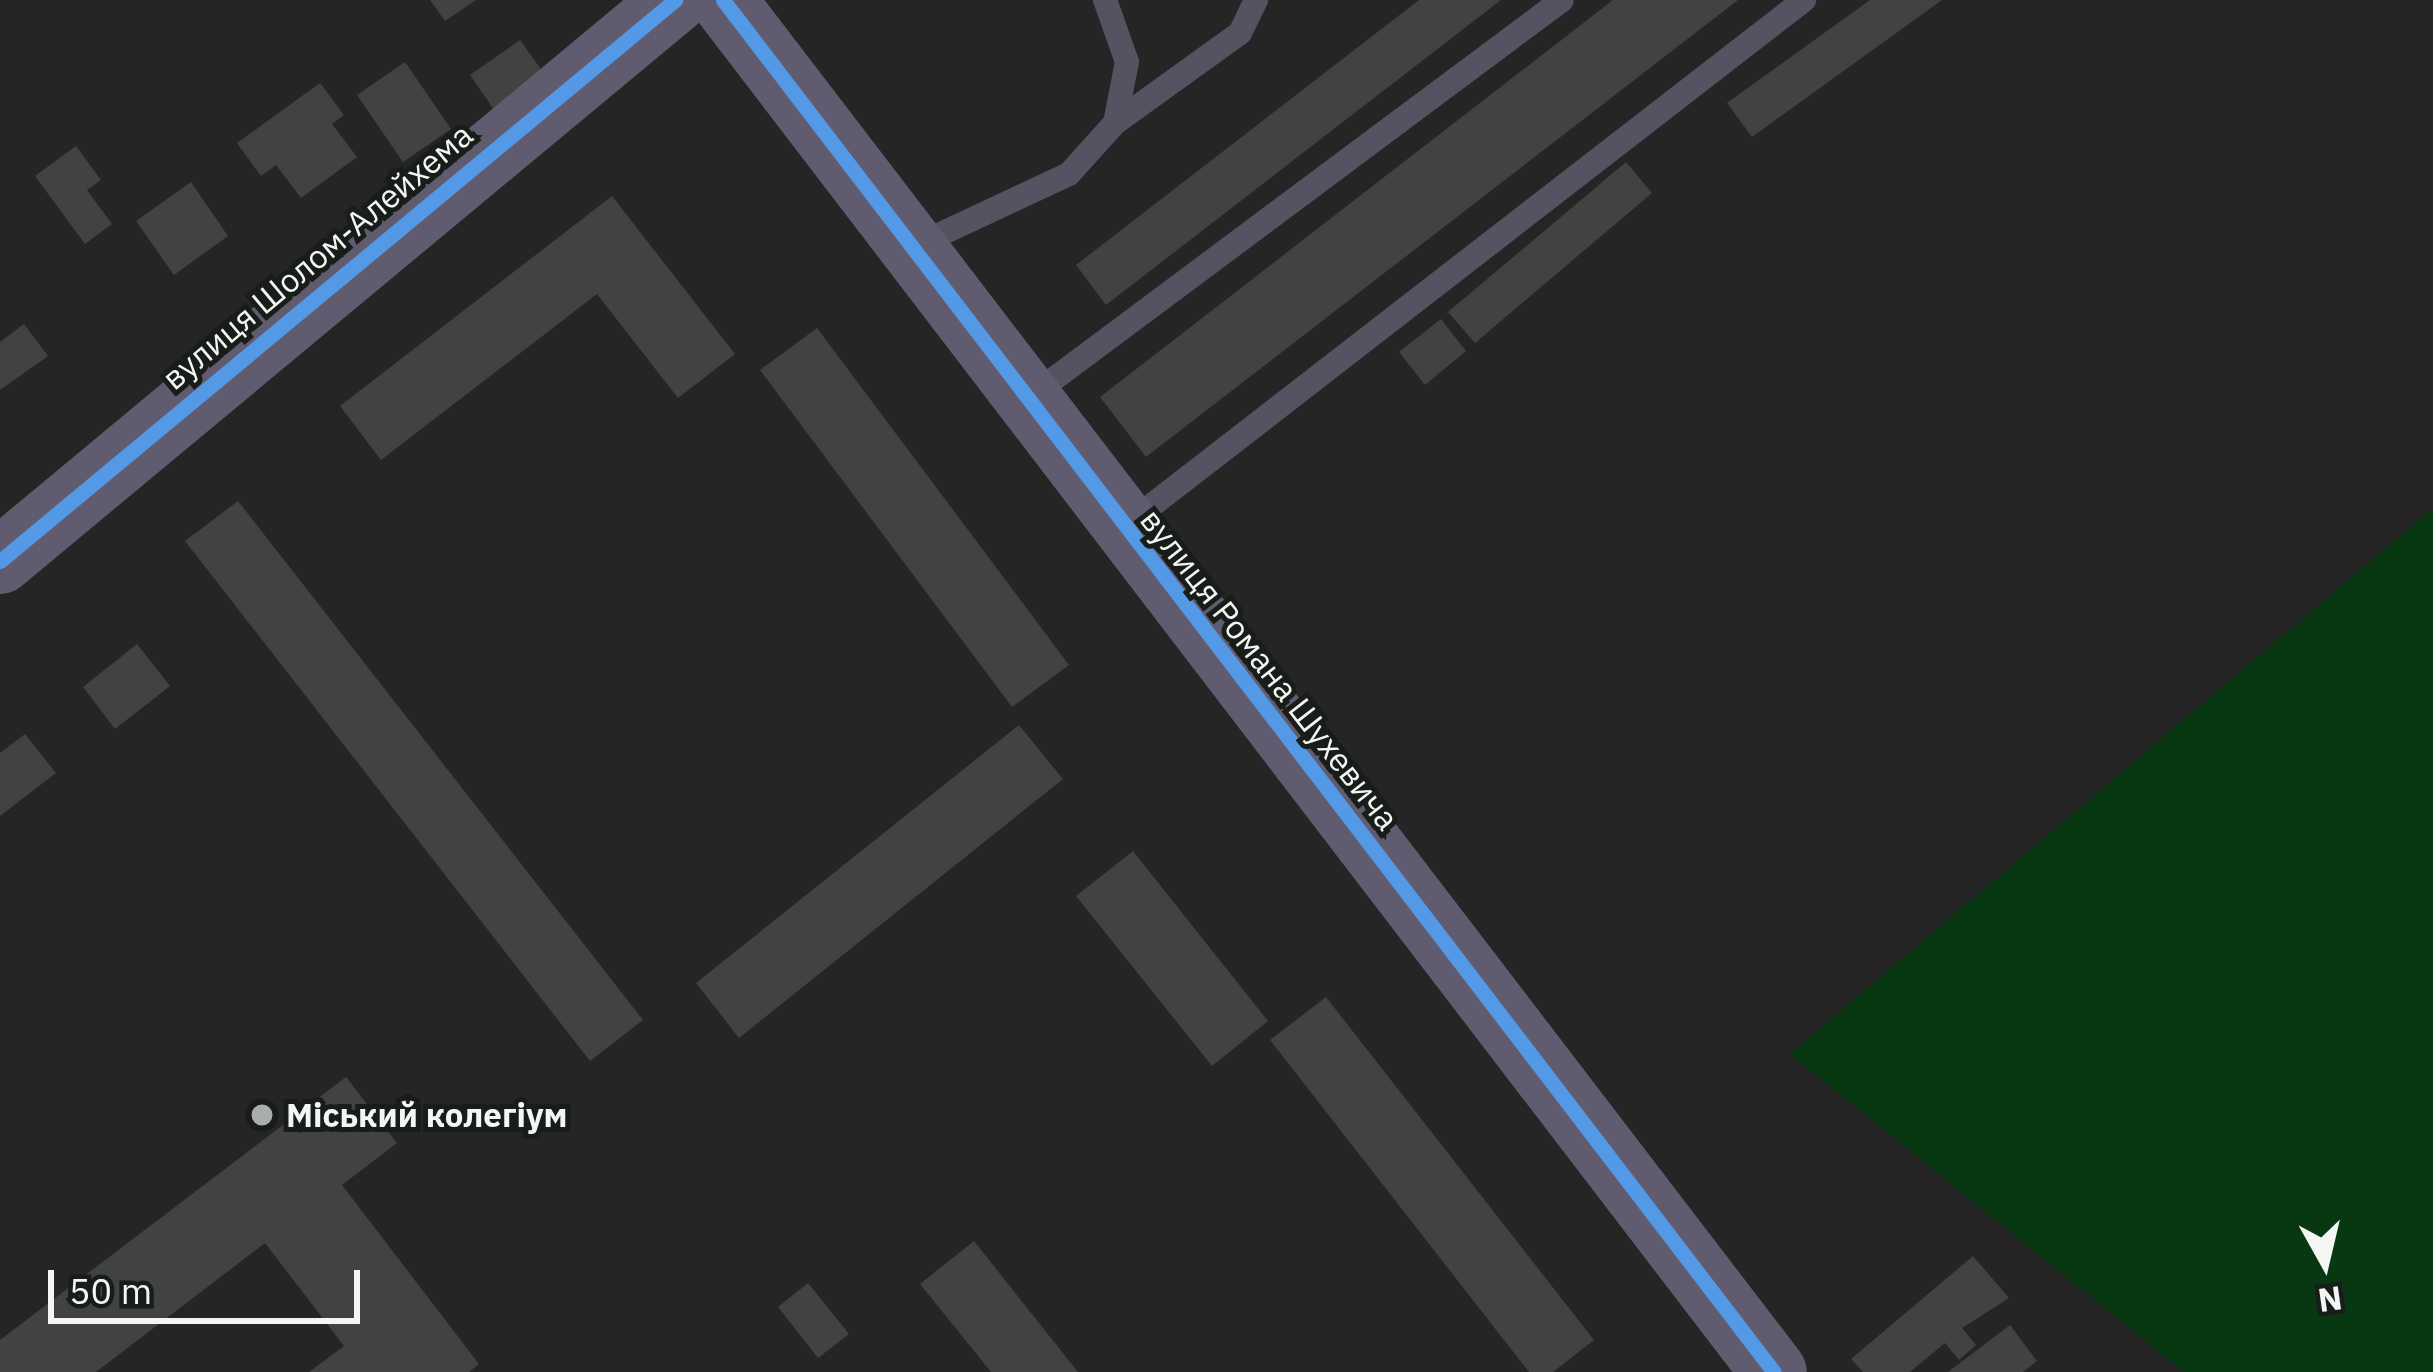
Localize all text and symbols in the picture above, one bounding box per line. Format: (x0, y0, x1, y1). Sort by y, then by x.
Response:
street label: вулиця Шолом-Алейхема (154, 115, 480, 397)
street label: вулиця Романа Шухевича (1132, 501, 1408, 837)
place label: Міський колегіум (286, 1095, 568, 1135)
marker: Міський колегіум (249, 1102, 275, 1128)
north arrow (2265, 1204, 2385, 1324)
scale bar (54, 1246, 366, 1320)
text: 50 m (69, 1267, 152, 1314)
text: N (2315, 1277, 2345, 1323)

